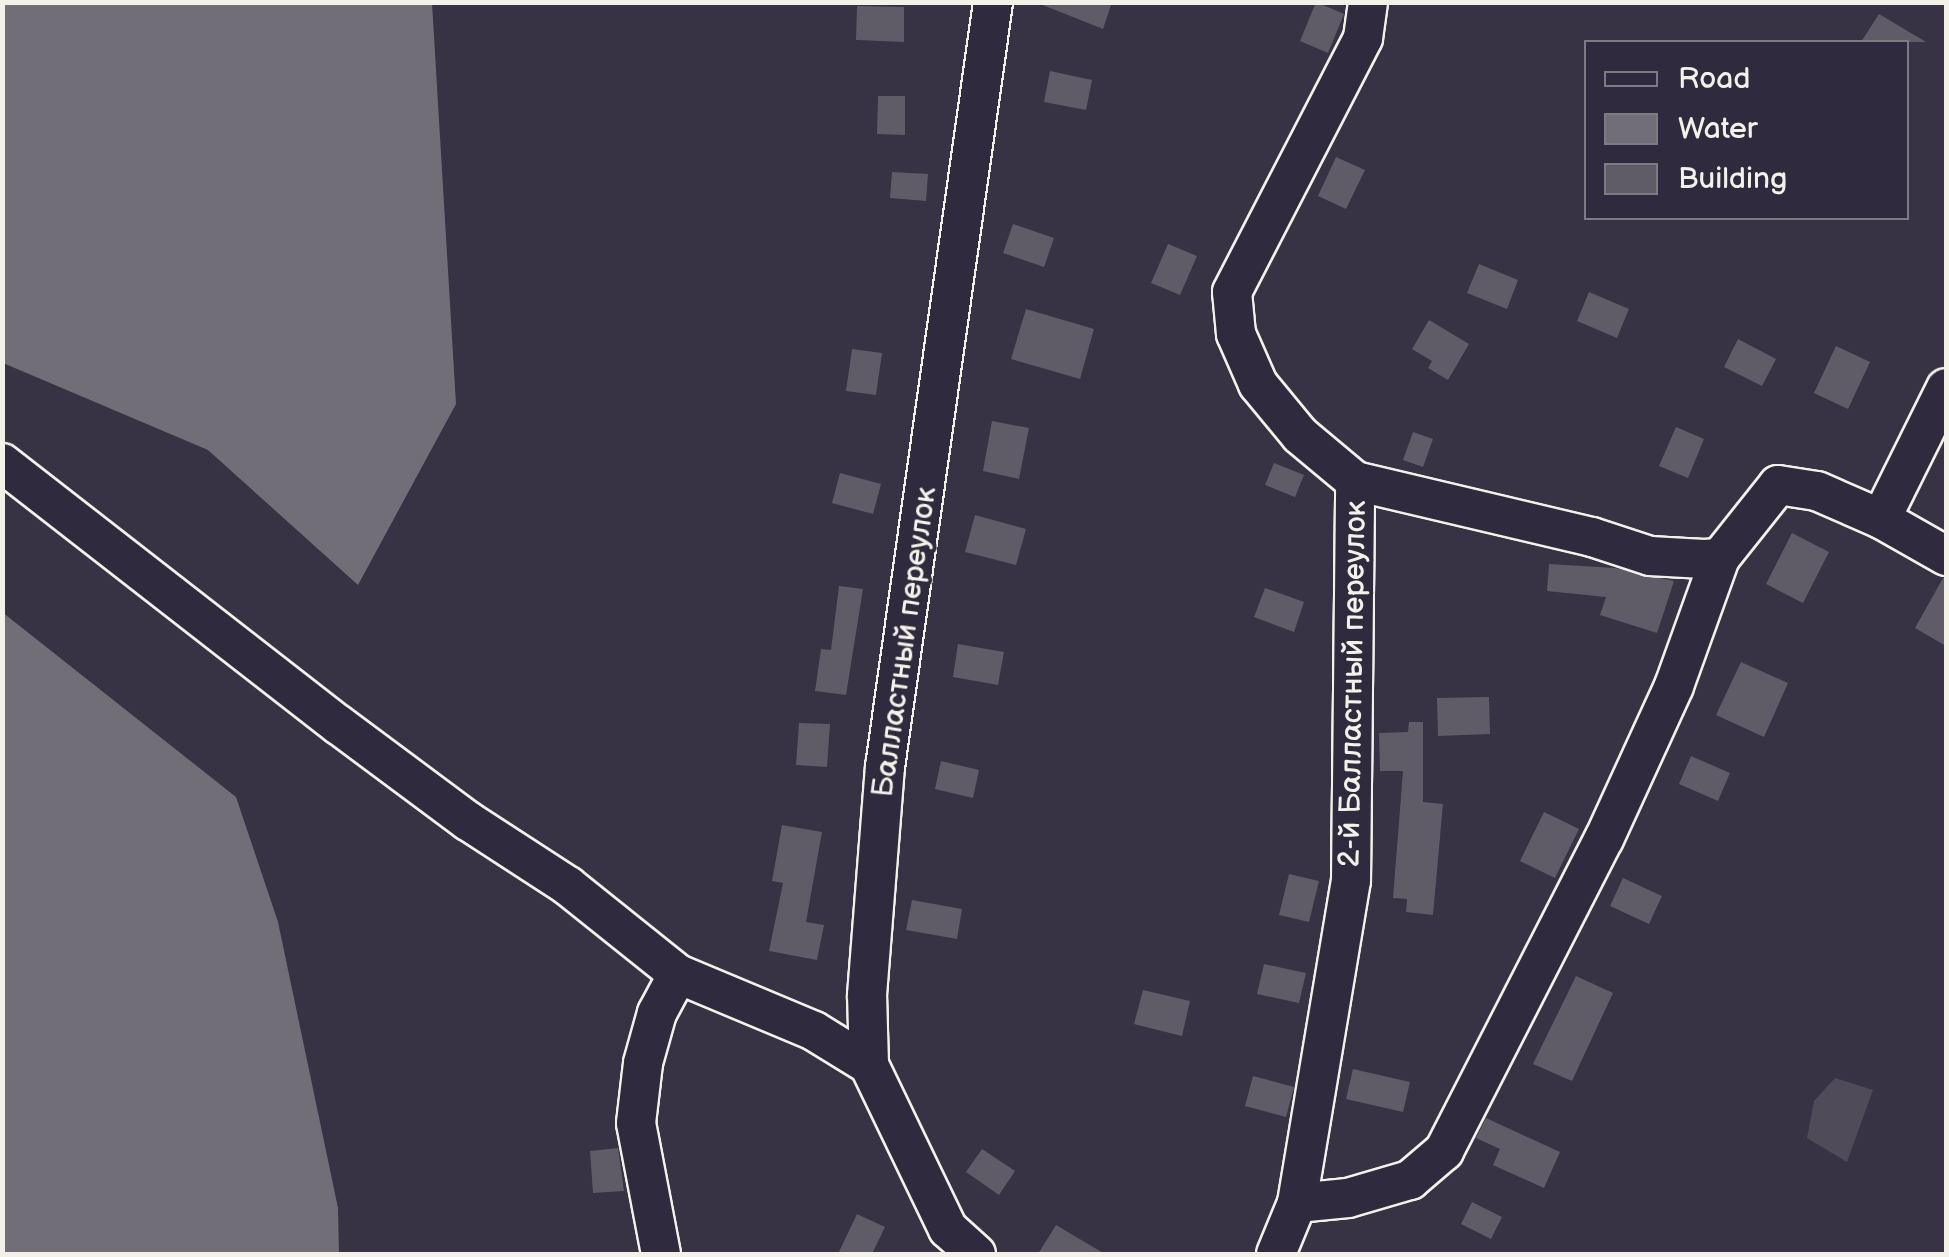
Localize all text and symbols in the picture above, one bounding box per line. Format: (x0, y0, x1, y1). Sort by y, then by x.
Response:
legend (1584, 40, 1909, 220)
text: Road (1678, 61, 1751, 97)
text: Water (1678, 111, 1758, 147)
text: Building (1678, 161, 1787, 197)
street label: Балластный переулок (865, 485, 945, 799)
street label: 2-й Балластный переулок (1332, 500, 1374, 868)

